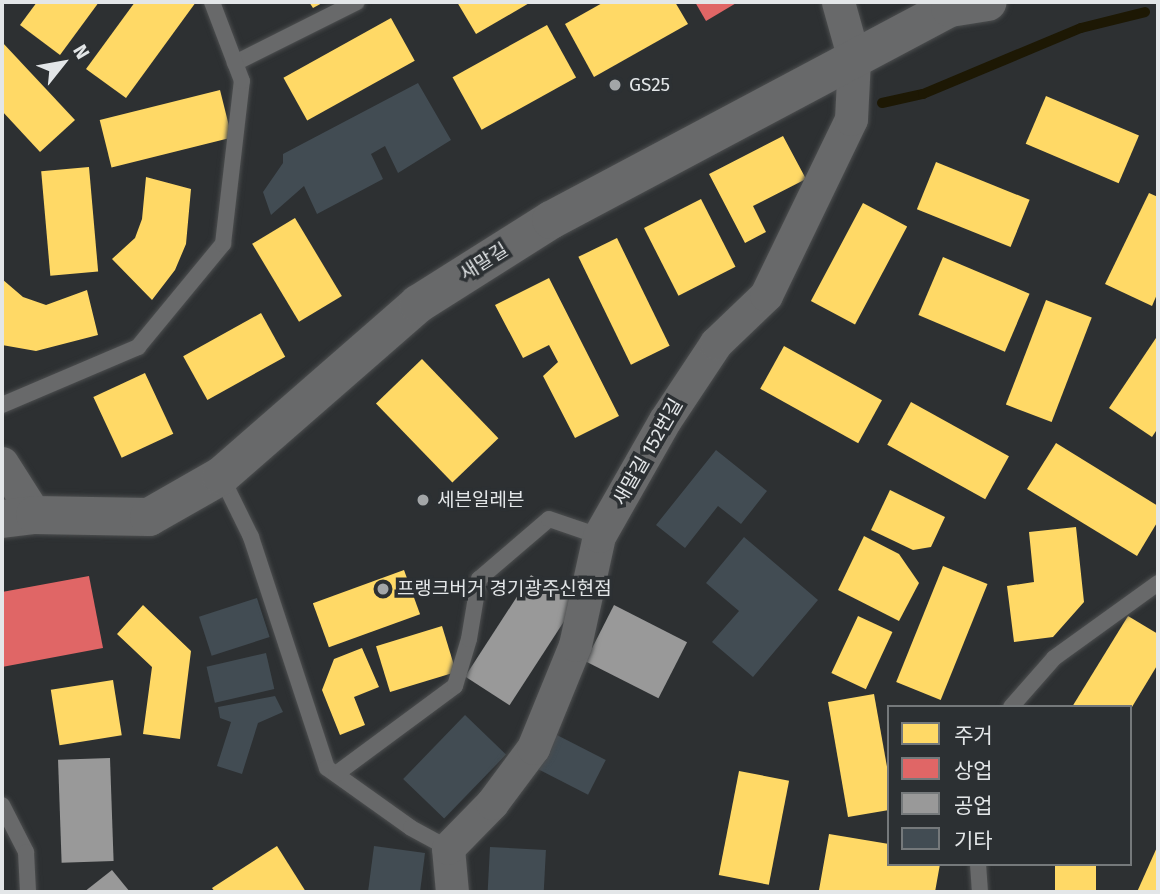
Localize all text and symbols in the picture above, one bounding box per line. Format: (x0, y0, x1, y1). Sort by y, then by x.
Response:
north arrow (28, 28, 98, 98)
text: N (68, 41, 95, 63)
place label: GS25 (629, 74, 670, 96)
marker: GS25 (607, 77, 623, 93)
street label: 새말길 (456, 238, 512, 286)
street label: 새말길 152번길 (608, 395, 688, 509)
place label: 세븐일레븐 (437, 489, 524, 511)
marker: 세븐일레븐 (415, 492, 431, 508)
place label: 프랭크버거 경기광주신현점 (397, 578, 612, 600)
marker: 프랭크버거 경기광주신현점 (375, 581, 391, 597)
legend (887, 705, 1132, 866)
text: 주거 (954, 723, 993, 749)
text: 상업 (954, 758, 993, 784)
text: 공업 (954, 793, 993, 819)
text: 기타 (954, 828, 993, 854)

